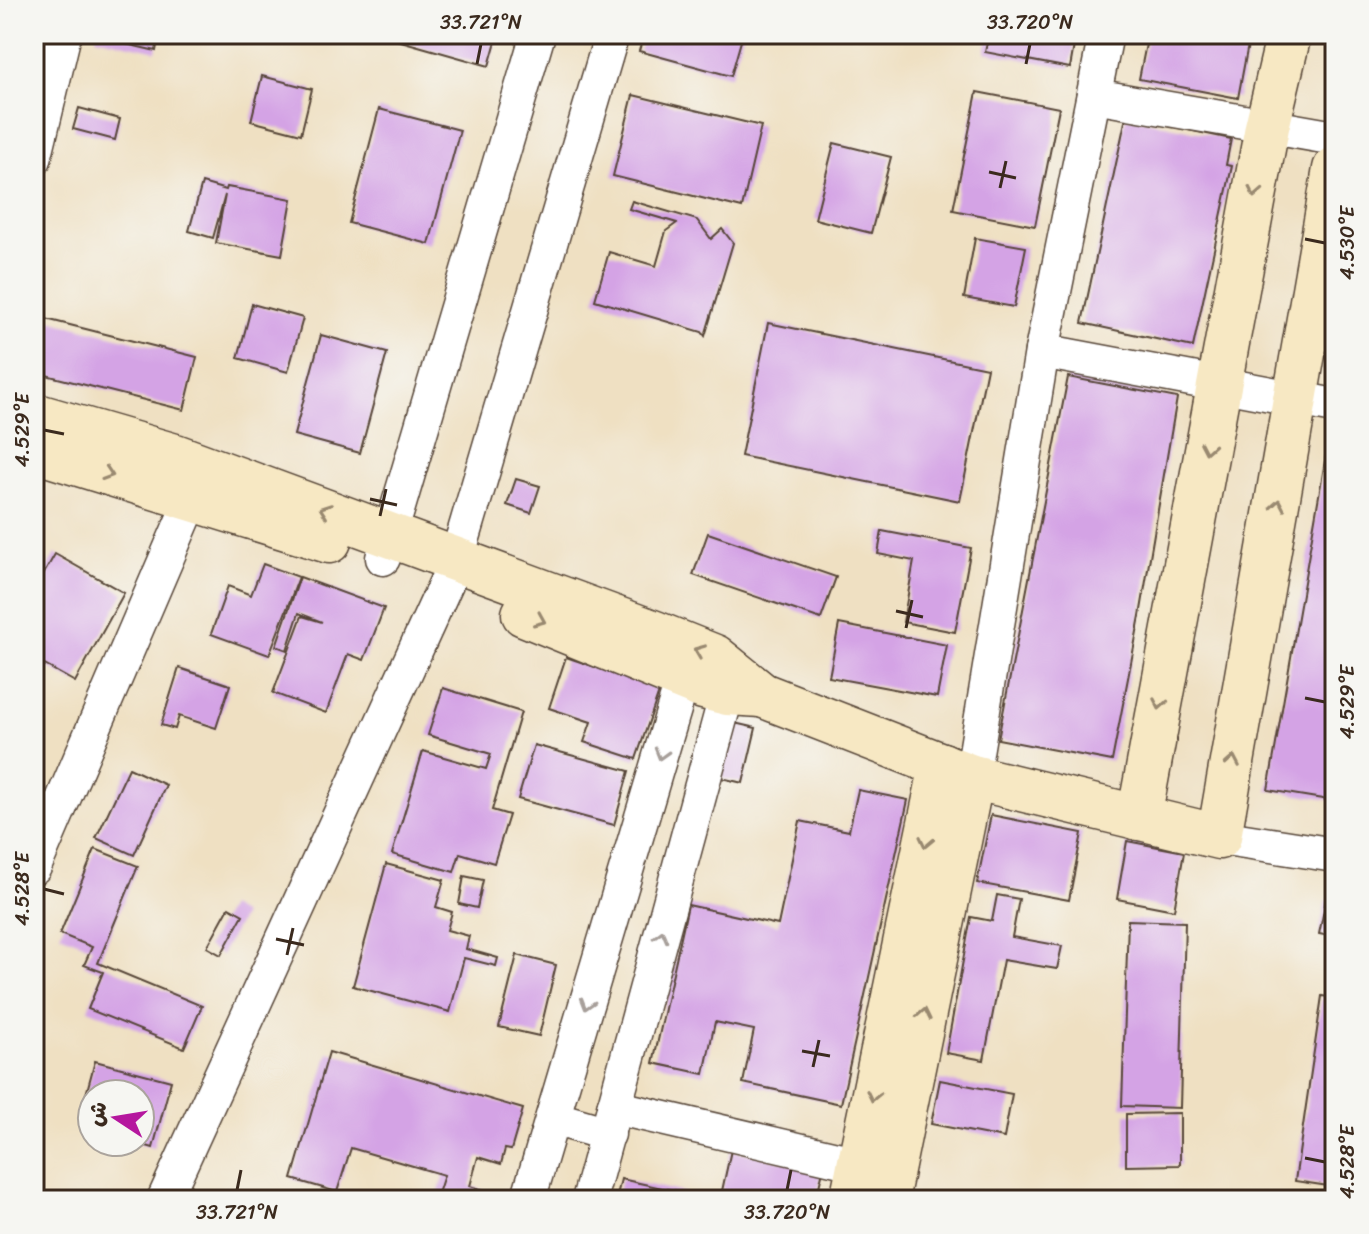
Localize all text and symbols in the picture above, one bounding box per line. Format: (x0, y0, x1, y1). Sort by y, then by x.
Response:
text: 33.721°N (440, 5, 522, 40)
text: 33.720°N (987, 5, 1073, 40)
one-way arrow (1247, 186, 1264, 199)
text: 4.530°E (1330, 204, 1365, 280)
text: 4.529°E (5, 391, 40, 467)
one-way arrow (1199, 441, 1216, 455)
one-way arrow (101, 465, 115, 481)
one-way arrow (1269, 498, 1286, 511)
one-way arrow (318, 503, 332, 520)
one-way arrow (532, 611, 546, 627)
one-way arrow (693, 644, 707, 660)
text: 4.529°E (1330, 663, 1365, 739)
one-way arrow (1152, 697, 1169, 710)
one-way arrow (654, 747, 670, 761)
one-way arrow (1223, 754, 1240, 767)
one-way arrow (918, 834, 935, 848)
text: 4.528°E (5, 850, 40, 926)
one-way arrow (652, 929, 668, 943)
one-way arrow (580, 996, 596, 1010)
one-way arrow (915, 1008, 932, 1021)
north arrow (76, 1078, 156, 1158)
one-way arrow (866, 1090, 883, 1103)
text: ش (75, 1098, 119, 1130)
text: 4.528°E (1330, 1123, 1365, 1199)
text: 33.721°N (196, 1195, 278, 1230)
text: 33.720°N (744, 1195, 830, 1230)

